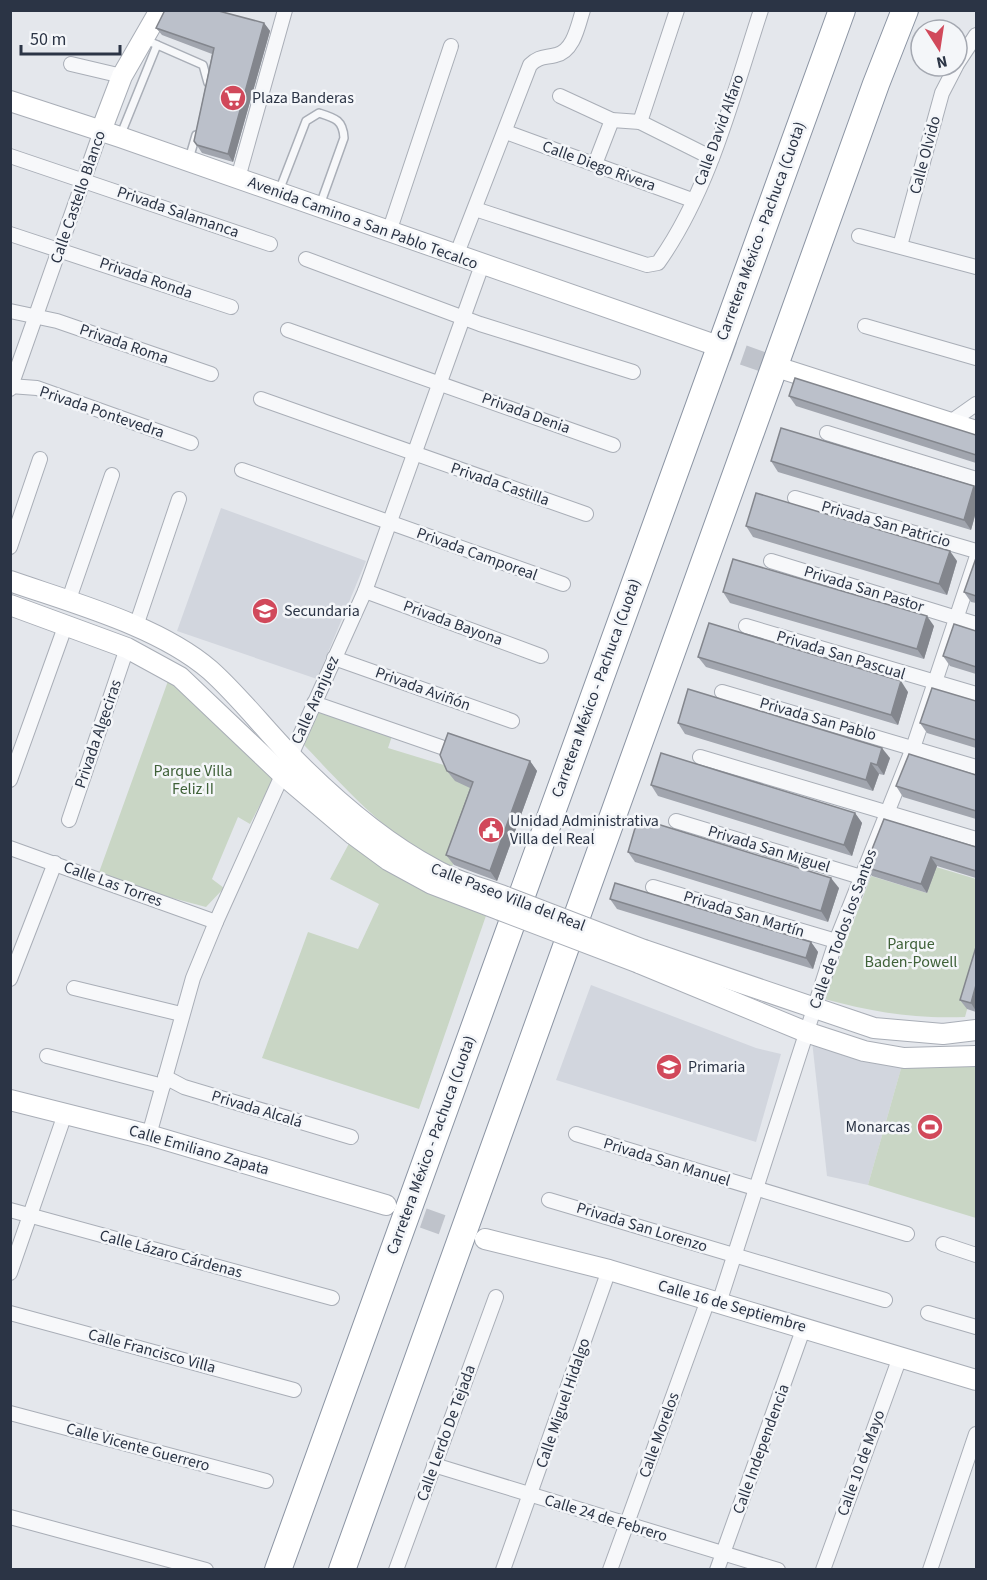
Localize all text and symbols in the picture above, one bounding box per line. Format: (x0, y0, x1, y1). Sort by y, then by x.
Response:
scale bar (21, 18, 120, 56)
north arrow (909, 18, 969, 78)
text: 50 m (30, 27, 66, 52)
text: N (934, 50, 949, 74)
street label: Calle David Alfaro (689, 71, 749, 189)
supermarket icon: Plaza Banderas (218, 83, 248, 113)
place label: Plaza Banderas (252, 87, 354, 109)
street label: Calle Olvido (904, 113, 946, 197)
street label: Carretera México - Pachuca (Cuota) (711, 118, 811, 344)
street label: Calle Castello Blanco (45, 128, 111, 266)
street label: Calle Diego Rivera (539, 135, 659, 197)
street label: Avenida Camino a San Pablo Tecalco (245, 171, 481, 275)
street label: Privada Salamanca (114, 181, 242, 243)
street label: Privada Ronda (96, 252, 196, 304)
street label: Privada Roma (77, 318, 171, 370)
street label: Privada Pontevedra (37, 380, 167, 444)
street label: Privada Denia (479, 387, 573, 439)
street label: Privada Castilla (448, 457, 552, 511)
street label: Privada San Patricio (819, 495, 953, 553)
street label: Privada Camporeal (413, 522, 541, 586)
street label: Privada San Pastor (801, 560, 927, 618)
street label: Carretera México - Pachuca (Cuota) (546, 575, 646, 801)
street label: Privada Bayona (400, 595, 506, 651)
school or university icon: Secundaria (250, 596, 280, 626)
place label: Secundaria (284, 600, 360, 622)
street label: Privada San Pascual (774, 625, 908, 685)
street label: Calle Aranjuez (286, 652, 344, 748)
street label: Privada Aviñón (372, 662, 474, 716)
street label: Privada Algeciras (69, 676, 127, 791)
street label: Privada San Pablo (757, 692, 879, 746)
park label: Parque Villa Feliz II (154, 760, 232, 800)
place label: Unidad Administrativa Villa del Real (510, 810, 659, 850)
public building icon: Unidad Administrativa Villa del Real (476, 815, 506, 845)
street label: Privada San Miguel (705, 820, 833, 878)
street label: Calle de Todos los Santos (804, 846, 882, 1012)
street label: Calle Las Torres (60, 856, 166, 912)
street label: Calle Paseo Villa del Real (428, 857, 588, 937)
street label: Privada San Martín (681, 885, 807, 943)
park label: Parque Baden-Powell (865, 933, 957, 973)
street label: Carretera México - Pachuca (Cuota) (381, 1032, 481, 1258)
school or university icon: Primaria (654, 1052, 684, 1082)
place label: Primaria (688, 1056, 745, 1078)
street label: Privada Alcalá (209, 1085, 305, 1133)
sports icon: Monarcas (915, 1112, 945, 1142)
place label: Monarcas (846, 1116, 910, 1138)
street label: Calle Emiliano Zapata (126, 1119, 272, 1181)
street label: Privada San Manuel (601, 1132, 733, 1192)
street label: Privada San Lorenzo (574, 1197, 710, 1257)
street label: Calle Lázaro Cárdenas (97, 1224, 245, 1284)
street label: Calle 16 de Septiembre (655, 1274, 809, 1338)
street label: Calle Francisco Villa (86, 1323, 218, 1379)
street label: Calle Miguel Hidalgo (530, 1335, 596, 1471)
street label: Calle Lerdo De Tejada (411, 1362, 481, 1504)
street label: Calle Independencia (727, 1381, 795, 1517)
street label: Calle Morelos (633, 1389, 685, 1481)
street label: Calle 10 de Mayo (832, 1407, 890, 1519)
street label: Calle Vicente Guerrero (64, 1417, 212, 1477)
street label: Calle 24 de Febrero (542, 1489, 670, 1547)

